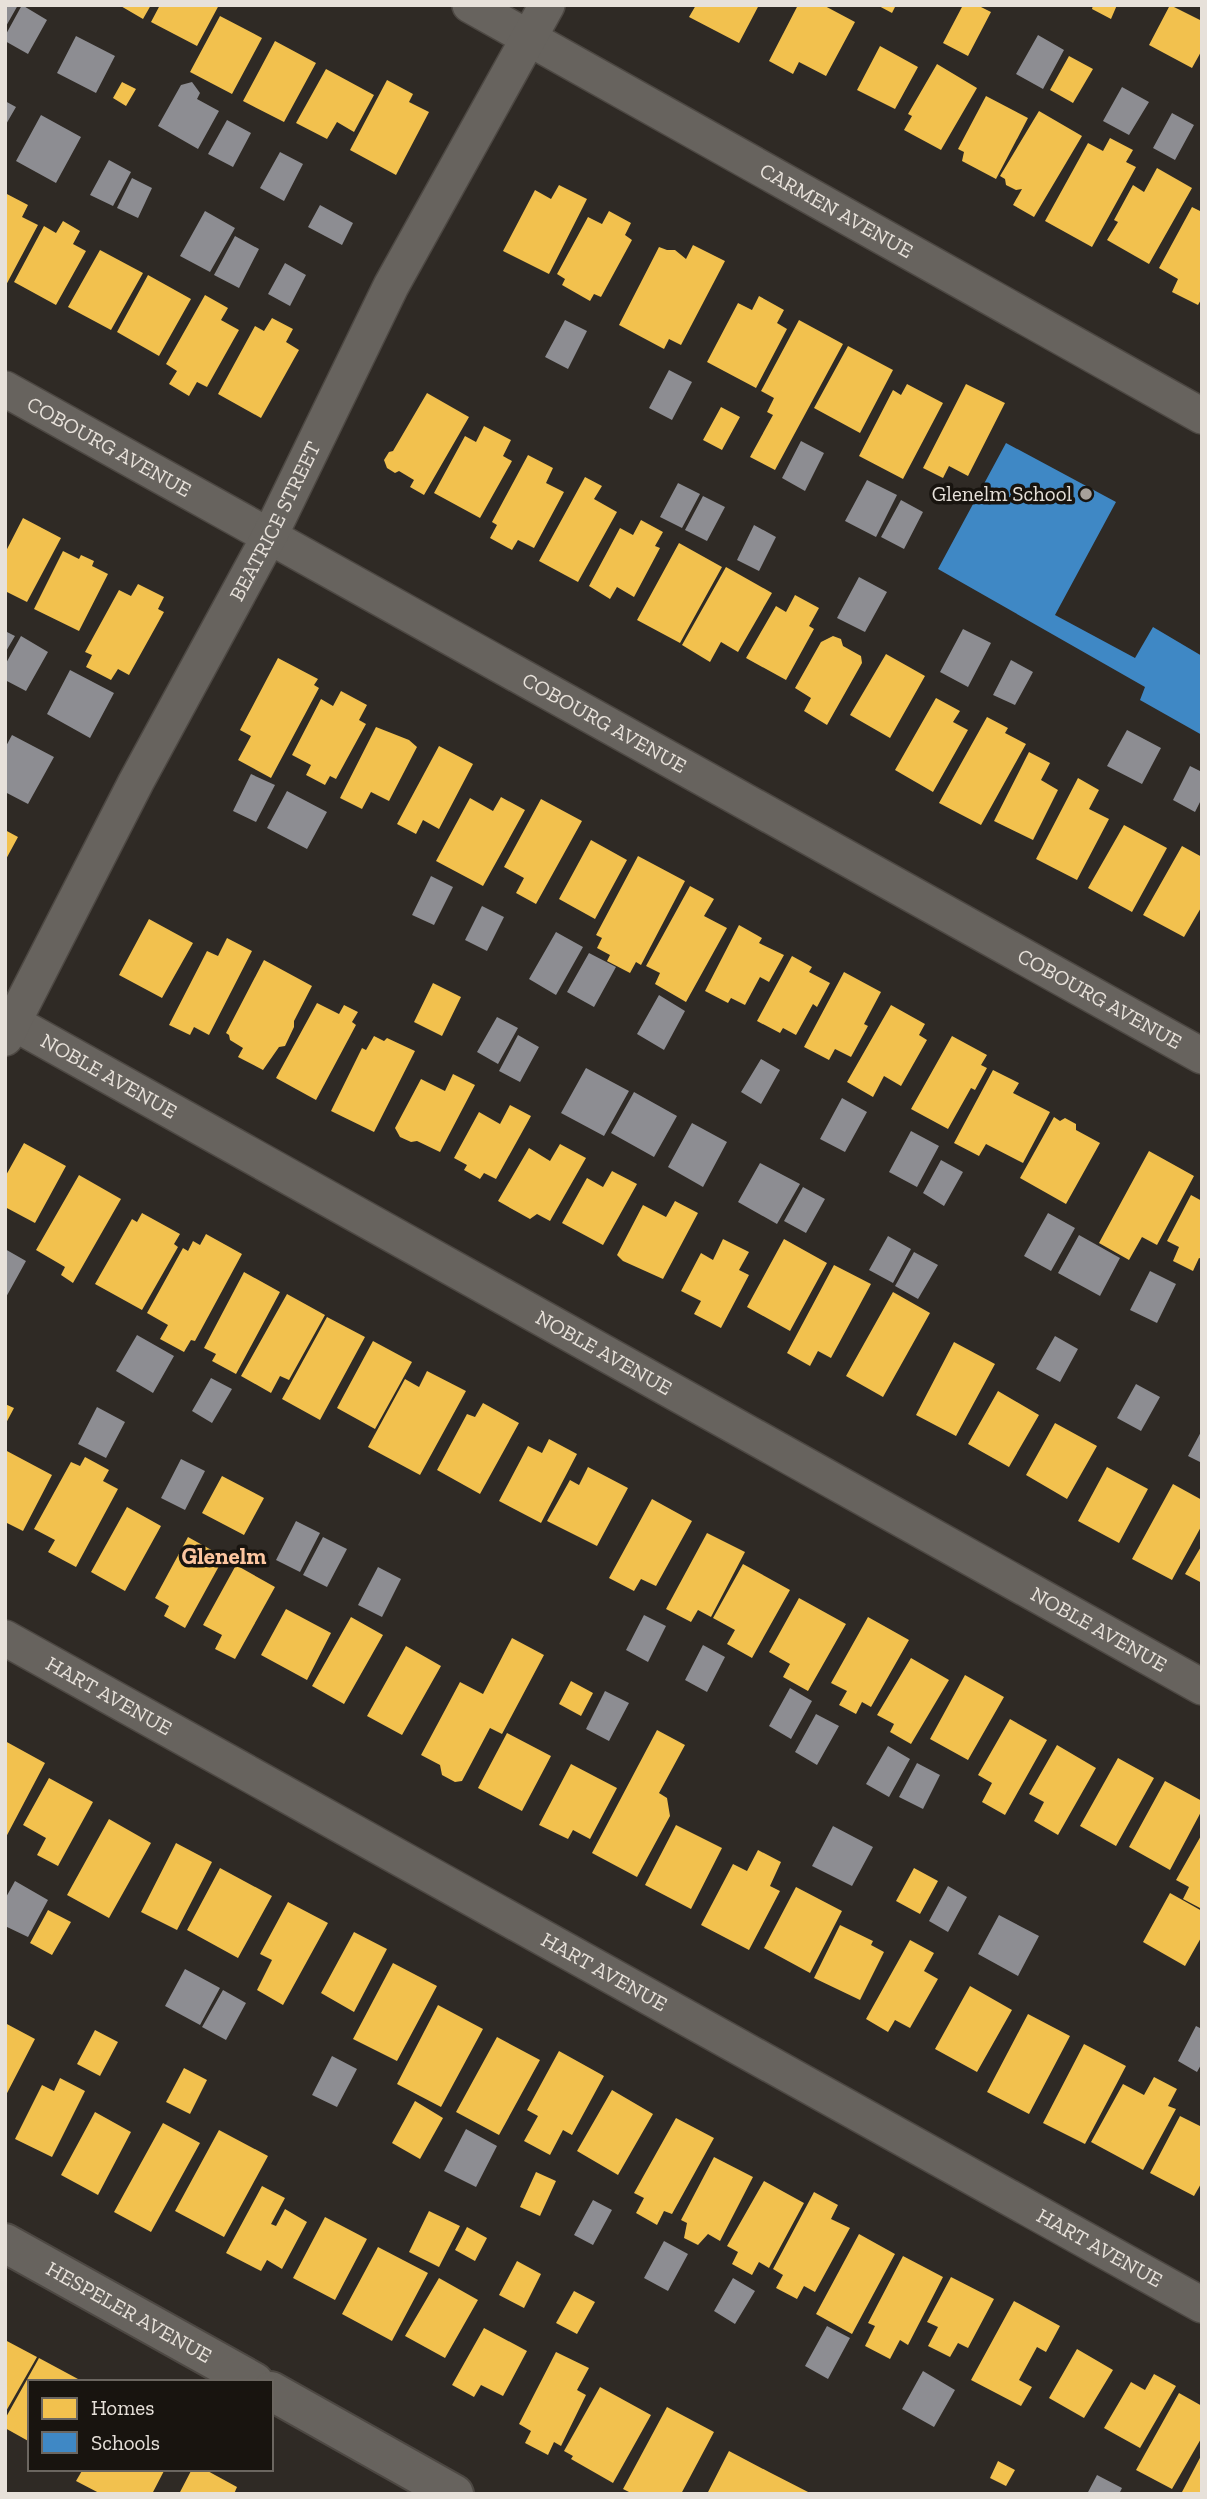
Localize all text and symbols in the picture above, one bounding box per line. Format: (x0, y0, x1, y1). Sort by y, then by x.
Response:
street label: CARMEN AVENUE (755, 157, 917, 263)
street label: COBOURG AVENUE (23, 391, 196, 502)
street label: BEATRICE STREET (224, 437, 325, 605)
place label: Glenelm School (932, 481, 1072, 506)
marker: Glenelm School (1078, 486, 1094, 502)
street label: COBOURG AVENUE (518, 667, 691, 778)
street label: COBOURG AVENUE (1013, 943, 1186, 1054)
street label: NOBLE AVENUE (37, 1028, 182, 1124)
street label: NOBLE AVENUE (532, 1304, 677, 1400)
district label: Glenelm (182, 1542, 266, 1570)
street label: NOBLE AVENUE (1027, 1581, 1171, 1677)
street label: HART AVENUE (42, 1650, 177, 1741)
street label: HART AVENUE (537, 1926, 672, 2017)
street label: HART AVENUE (1032, 2202, 1167, 2293)
street label: HESPELER AVENUE (42, 2256, 216, 2368)
legend (28, 2380, 273, 2471)
text: Homes (91, 2395, 154, 2420)
text: Schools (91, 2430, 160, 2455)

